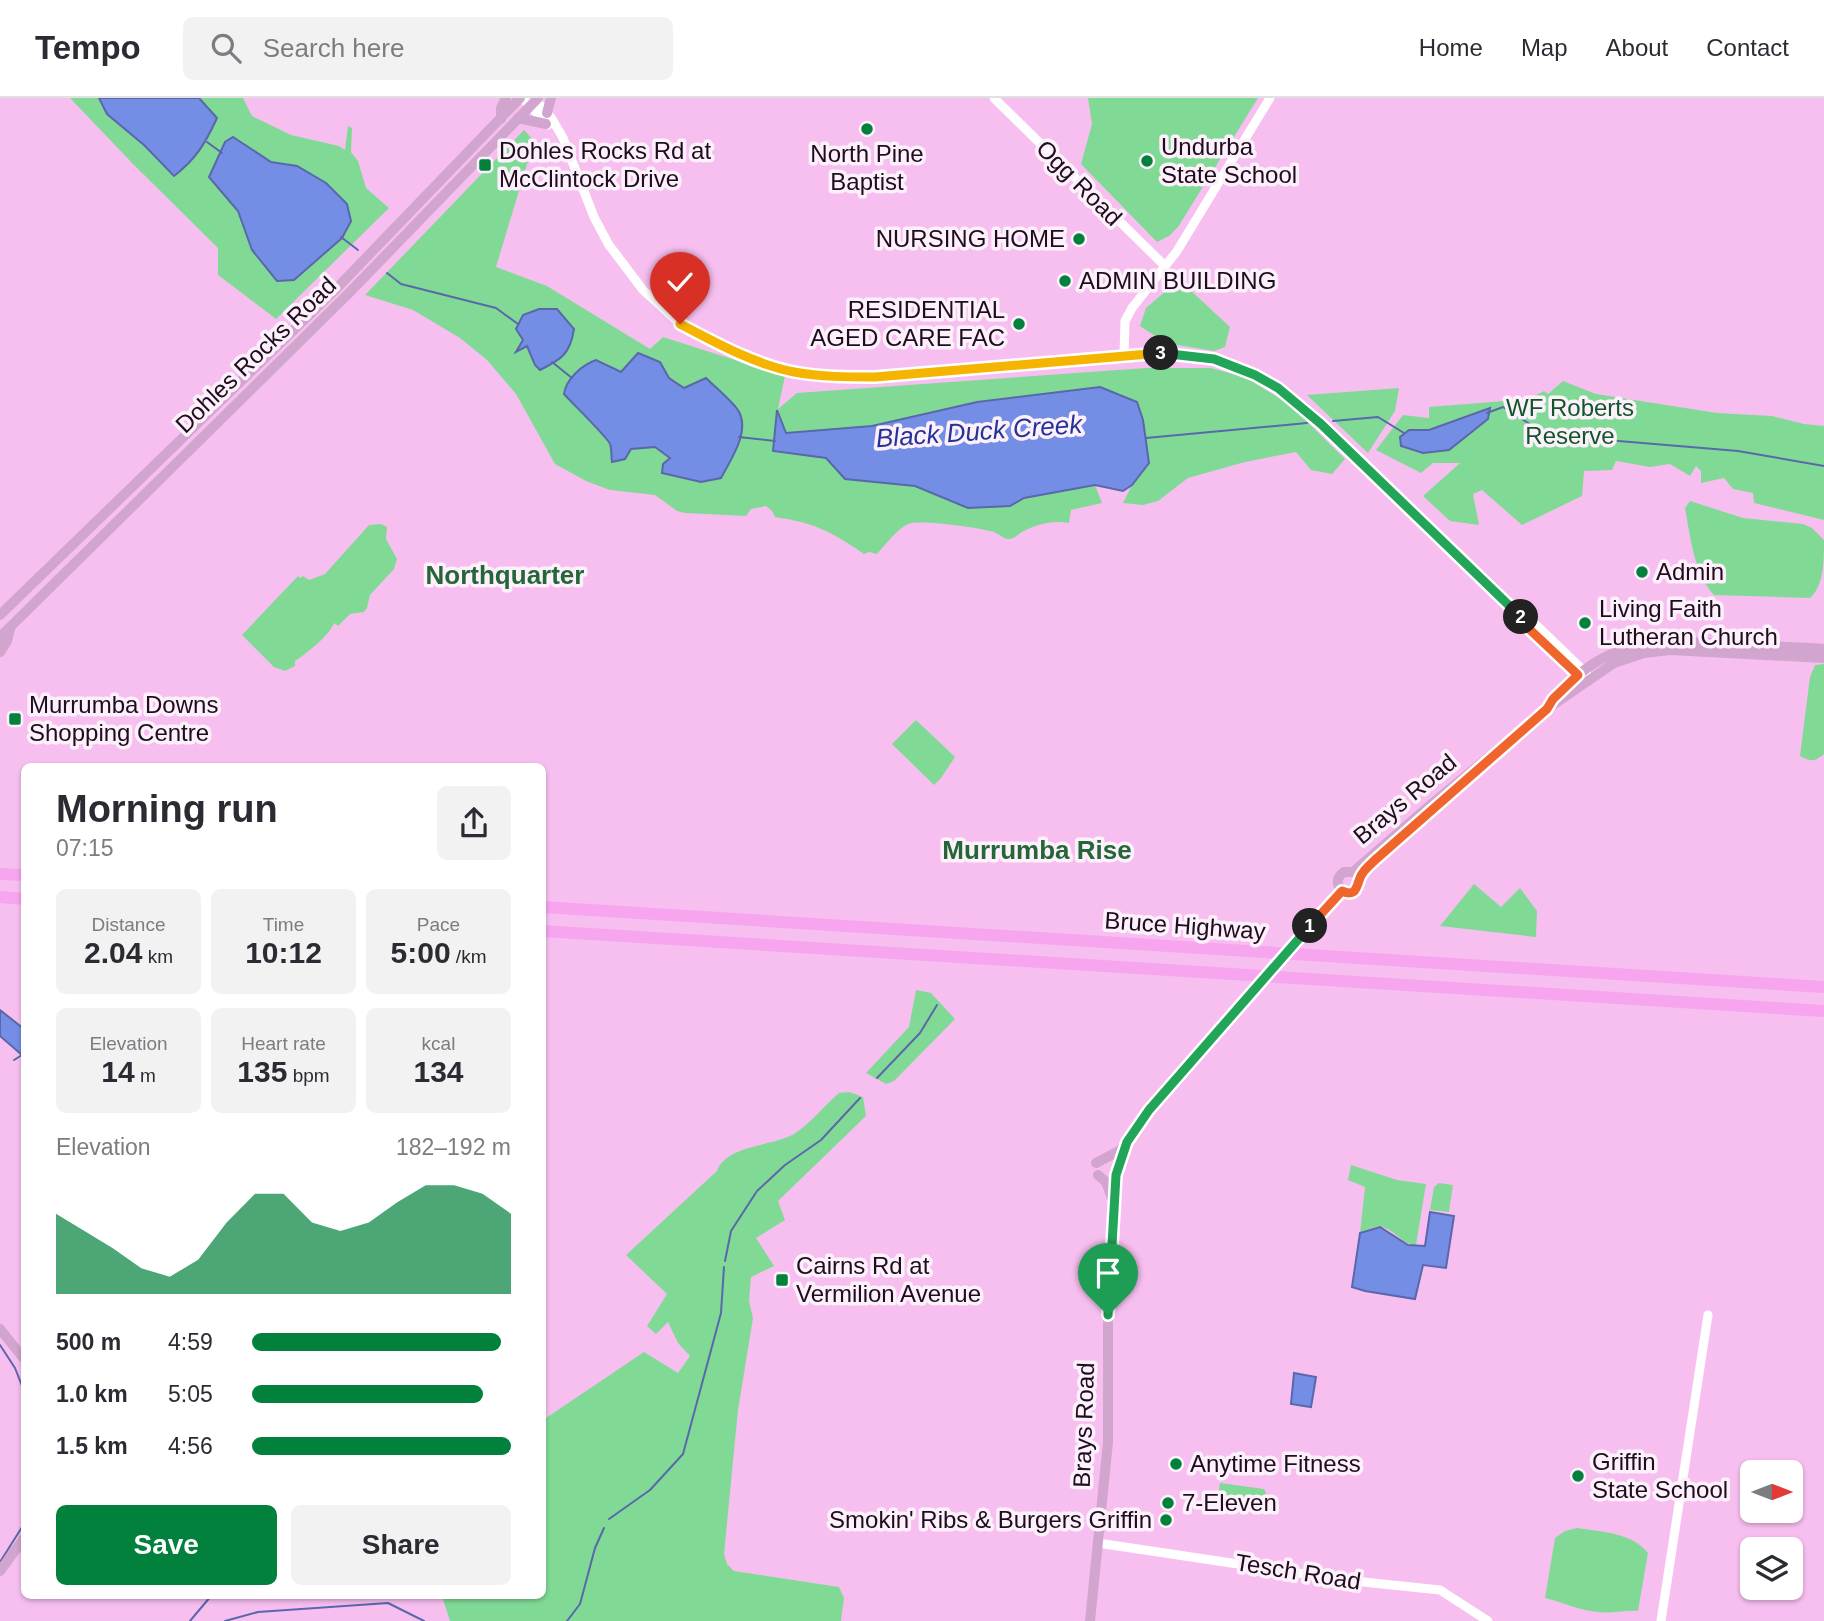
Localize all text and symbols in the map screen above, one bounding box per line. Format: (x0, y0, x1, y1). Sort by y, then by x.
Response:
search box (183, 17, 673, 80)
text: Tempo (35, 29, 141, 66)
icon: search (207, 29, 245, 67)
text: Search here (263, 33, 404, 63)
text: Home (1419, 34, 1483, 61)
text: Map (1521, 34, 1568, 61)
text: About (1606, 34, 1668, 61)
text: Contact (1706, 34, 1789, 61)
marker: North Pine Baptist (859, 121, 875, 137)
place label: Undurba State School (1161, 133, 1297, 188)
street label: Ogg Road (1031, 134, 1128, 231)
place label: Dohles Rocks Rd at McClintock Drive (499, 137, 711, 192)
place label: North Pine Baptist (810, 140, 924, 195)
marker: Undurba State School (1139, 153, 1155, 169)
marker: Dohles Rocks Rd at McClintock Drive (477, 157, 493, 173)
place label: NURSING HOME (876, 225, 1065, 252)
marker: NURSING HOME (1071, 231, 1087, 247)
pin (650, 252, 710, 324)
icon: check (661, 263, 699, 301)
place label: ADMIN BUILDING (1079, 267, 1276, 294)
street label: Dohles Rocks Road (170, 271, 341, 438)
marker: ADMIN BUILDING (1057, 273, 1073, 289)
place label: RESIDENTIAL AGED CARE FAC (810, 296, 1005, 351)
marker: RESIDENTIAL AGED CARE FAC (1011, 316, 1027, 332)
pin: 3 (1144, 336, 1178, 370)
text: 3 (1155, 342, 1166, 363)
park label: WF Roberts Reserve (1506, 394, 1634, 449)
water label: Black Duck Creek (875, 409, 1085, 453)
place label: Admin (1656, 558, 1724, 585)
district label: Northquarter (426, 560, 584, 590)
marker: Admin (1634, 564, 1650, 580)
place label: Living Faith Lutheran Church (1599, 595, 1778, 650)
pin: 2 (1504, 600, 1538, 634)
text: 2 (1515, 606, 1526, 627)
marker: Living Faith Lutheran Church (1577, 615, 1593, 631)
place label: Murrumba Downs Shopping Centre (29, 691, 218, 746)
marker: Murrumba Downs Shopping Centre (7, 711, 23, 727)
street label: Brays Road (1348, 748, 1461, 849)
button: share (437, 786, 511, 860)
text: Morning run (56, 788, 278, 830)
text: 07:15 (56, 835, 114, 861)
district label: Murrumba Rise (942, 835, 1132, 865)
street label: Bruce Highway (1104, 906, 1266, 945)
pin: 1 (1292, 908, 1328, 944)
text: Distance (92, 914, 165, 935)
text: Time (263, 914, 304, 935)
text: Pace (417, 914, 460, 935)
text: 1 (1304, 915, 1315, 936)
text: 2.04 (84, 936, 142, 969)
text: 10:12 (245, 936, 322, 969)
text: 5:00 (391, 936, 451, 969)
text: km (142, 946, 173, 967)
text: /km (451, 946, 486, 967)
text: Elevation (89, 1033, 168, 1054)
text: Heart rate (241, 1033, 326, 1054)
text: kcal (422, 1033, 455, 1054)
text: 14 (101, 1055, 135, 1088)
text: 135 (237, 1055, 287, 1088)
text: 134 (413, 1055, 464, 1088)
text: m (135, 1065, 156, 1086)
text: bpm (287, 1065, 330, 1086)
text: Elevation (56, 1134, 151, 1160)
text: 182–192 m (396, 1134, 511, 1160)
pin (1078, 1243, 1138, 1315)
place label: Cairns Rd at Vermilion Avenue (796, 1252, 981, 1307)
icon: arrive (1089, 1254, 1127, 1292)
marker: Cairns Rd at Vermilion Avenue (774, 1272, 790, 1288)
text: 500 m (56, 1329, 121, 1355)
text: 4:59 (168, 1329, 213, 1355)
street label: Brays Road (1068, 1362, 1099, 1488)
text: 1.0 km (56, 1381, 128, 1407)
text: 5:05 (168, 1381, 213, 1407)
text: 1.5 km (56, 1433, 128, 1459)
text: 4:56 (168, 1433, 213, 1459)
place label: Griffin State School (1592, 1448, 1728, 1503)
place label: Anytime Fitness (1190, 1450, 1361, 1477)
marker: Anytime Fitness (1168, 1456, 1184, 1472)
north arrow (1740, 1460, 1802, 1522)
map controls (1740, 1460, 1803, 1600)
marker: Griffin State School (1570, 1468, 1586, 1484)
place label: 7-Eleven (1182, 1489, 1277, 1516)
marker: 7-Eleven (1160, 1495, 1176, 1511)
button: Save (56, 1505, 277, 1585)
button: Share (291, 1505, 511, 1585)
place label: Smokin' Ribs & Burgers Griffin (829, 1506, 1152, 1533)
marker: Smokin' Ribs & Burgers Griffin (1158, 1512, 1174, 1528)
button: layers (1740, 1537, 1803, 1600)
street label: Tesch Road (1233, 1548, 1363, 1595)

